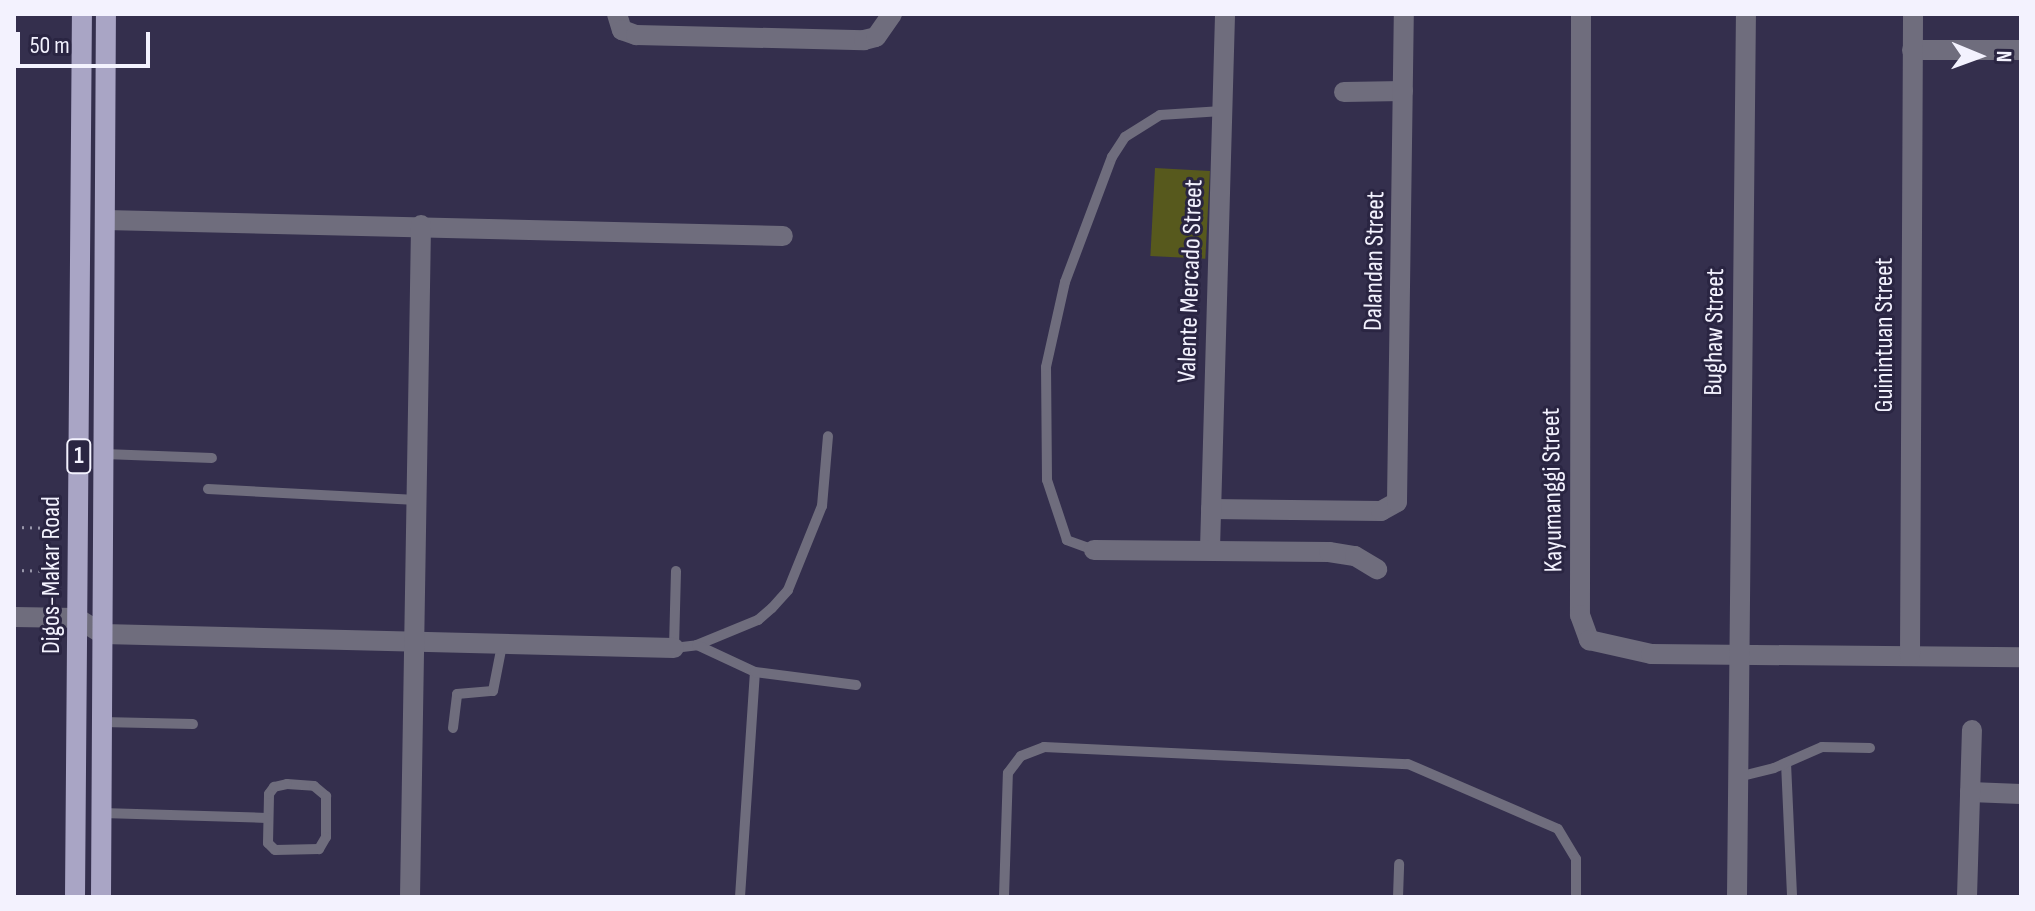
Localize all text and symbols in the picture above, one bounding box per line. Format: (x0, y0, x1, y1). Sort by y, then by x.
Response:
scale bar (20, 16, 154, 66)
north arrow (1939, 16, 2019, 96)
text: 50 m (30, 31, 70, 60)
text: N (1990, 50, 2017, 63)
street label: Valente Mercado Street (1172, 179, 1210, 383)
street label: Dalandan Street (1358, 191, 1392, 331)
street label: Guinintuan Street (1869, 258, 1901, 412)
street label: Bughaw Street (1698, 268, 1732, 396)
street label: Kayumanggi Street (1536, 407, 1570, 573)
road number: 1 (65, 436, 93, 476)
street label: Digos-Makar Road (36, 496, 68, 654)

